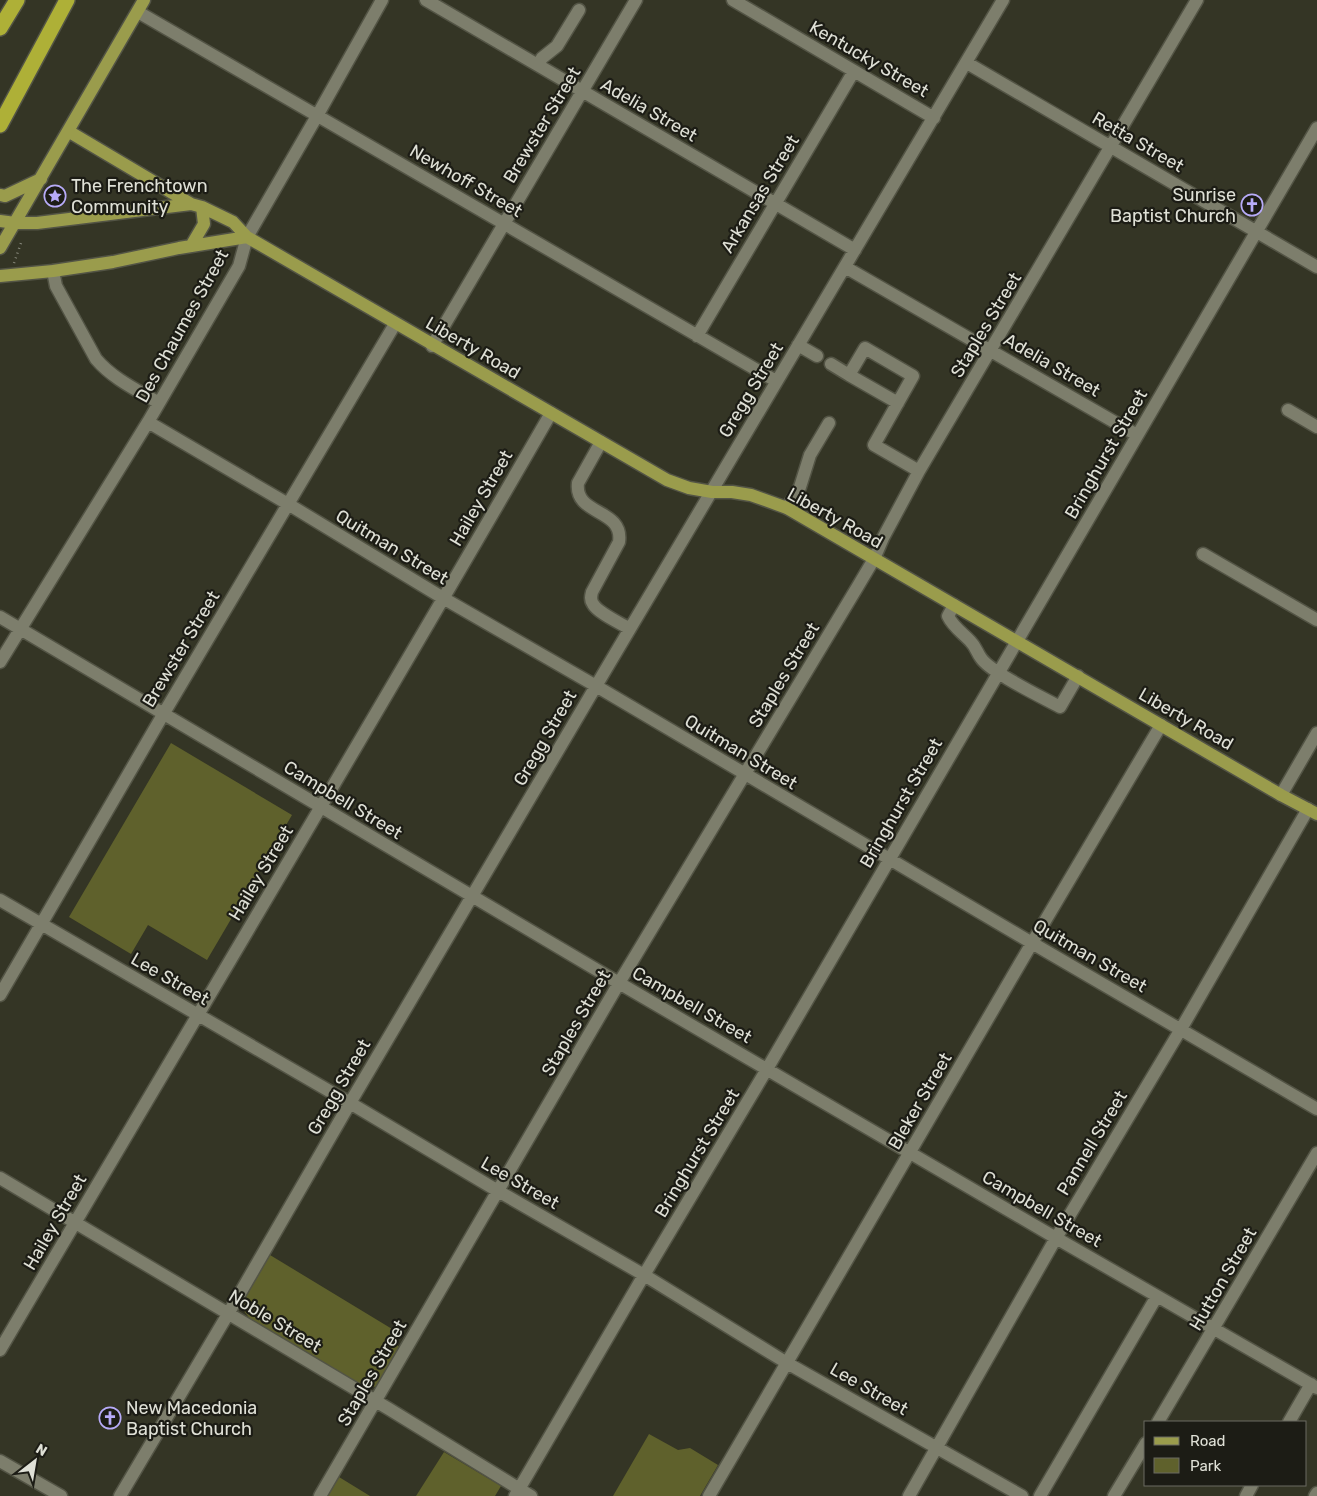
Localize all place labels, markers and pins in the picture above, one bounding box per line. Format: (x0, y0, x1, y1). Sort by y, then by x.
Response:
place label: The Frenchtown Community (71, 175, 208, 218)
place icon: The Frenchtown Community (43, 184, 67, 208)
place label: Sunrise Baptist Church (1110, 184, 1236, 227)
church icon: Sunrise Baptist Church (1240, 193, 1264, 217)
place label: New Macedonia Baptist Church (126, 1397, 257, 1440)
church icon: New Macedonia Baptist Church (98, 1406, 122, 1430)

